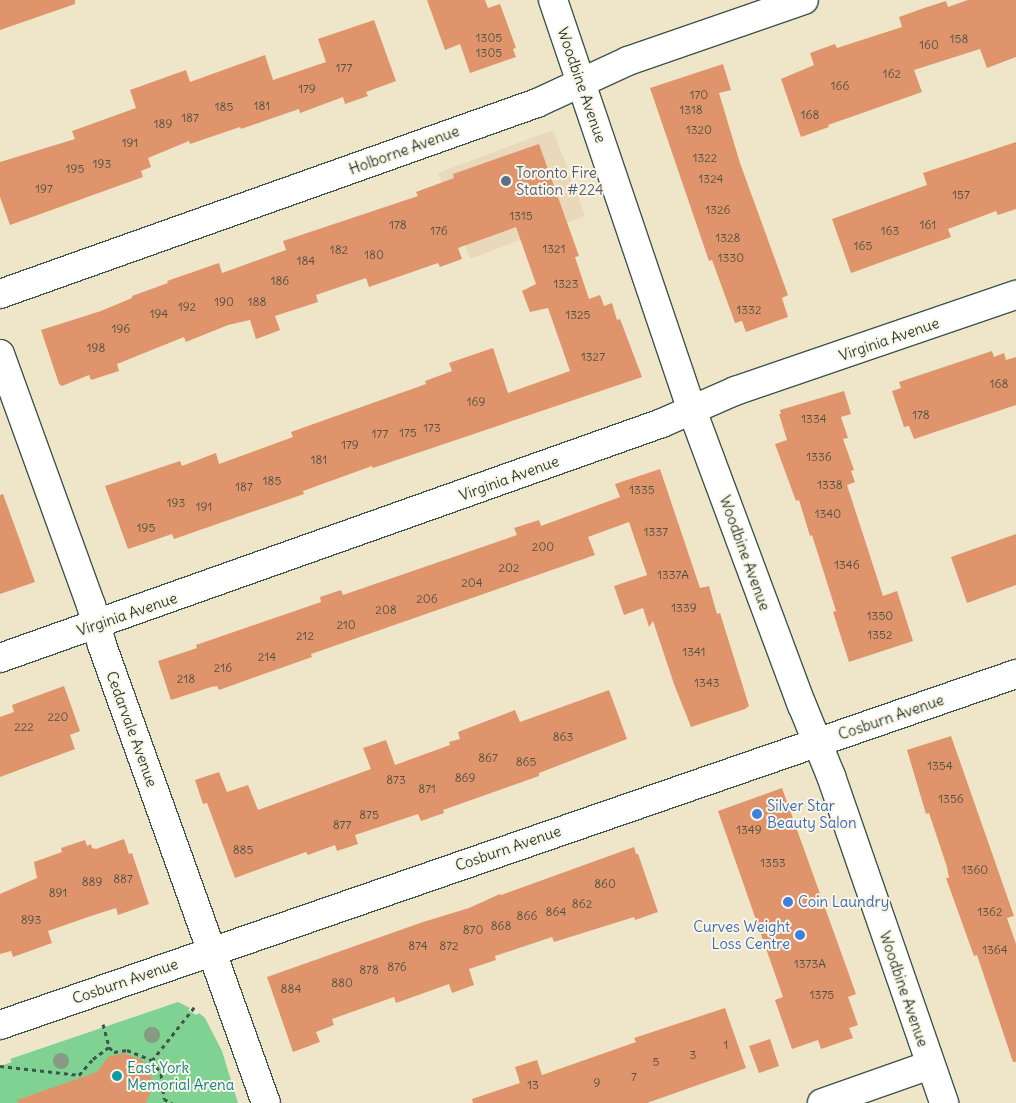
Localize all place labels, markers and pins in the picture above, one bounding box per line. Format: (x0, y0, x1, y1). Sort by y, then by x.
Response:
place label: Toronto Fire Station #224 (516, 163, 604, 198)
marker: Toronto Fire Station #224 (500, 175, 512, 187)
place label: Silver Star Beauty Salon (767, 796, 857, 831)
marker: Silver Star Beauty Salon (751, 808, 763, 820)
place label: Coin Laundry (798, 893, 889, 911)
marker: Coin Laundry (782, 896, 794, 908)
place label: Curves Weight Loss Centre (693, 917, 790, 952)
marker: Curves Weight Loss Centre (794, 929, 806, 941)
place label: East York Memorial Arena (127, 1058, 234, 1093)
marker: East York Memorial Arena (111, 1070, 123, 1082)

